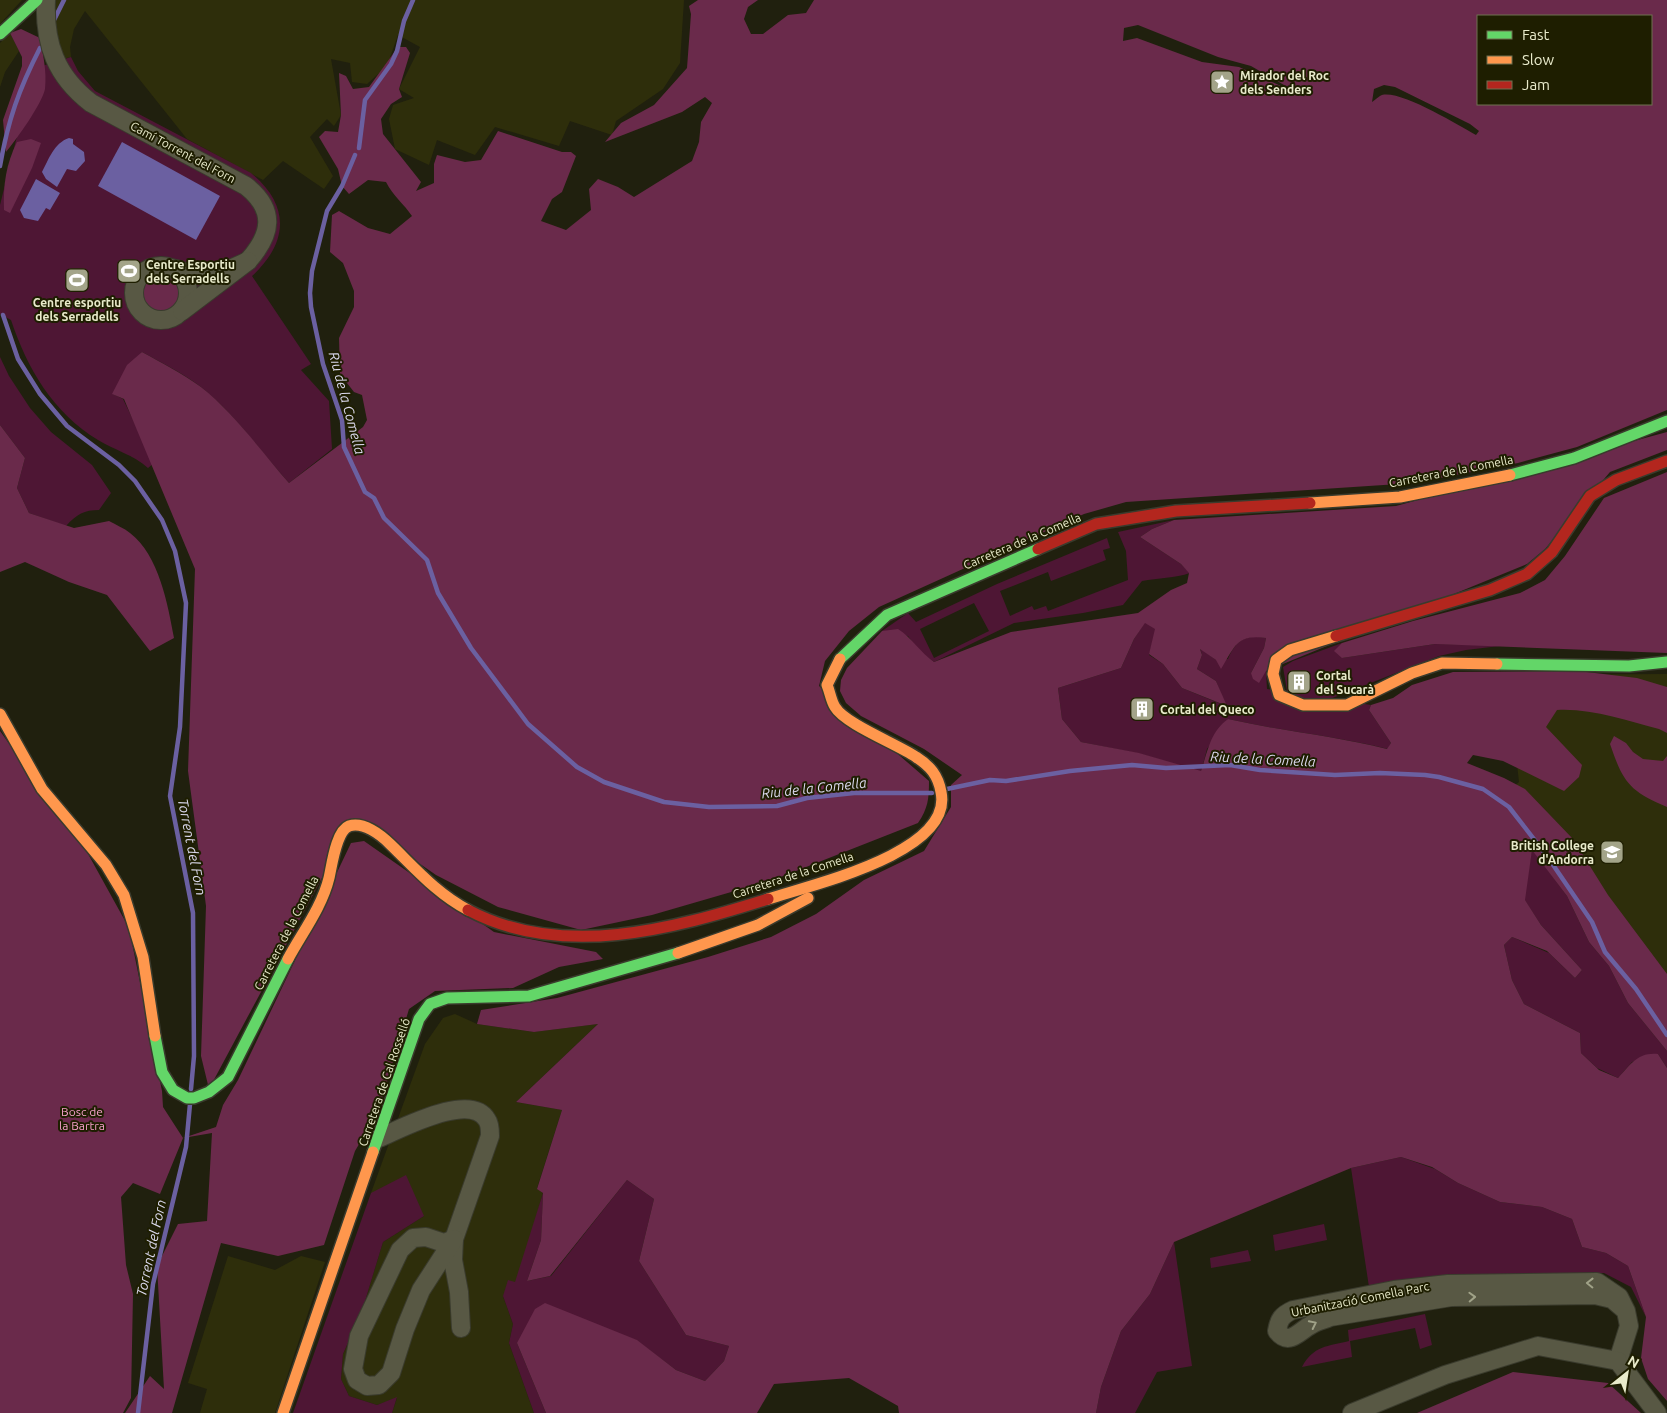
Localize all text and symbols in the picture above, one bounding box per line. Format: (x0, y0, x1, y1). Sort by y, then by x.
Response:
legend (1477, 15, 1652, 105)
text: Fast (1522, 26, 1550, 43)
text: Slow (1522, 51, 1555, 68)
place icon: Mirador del Roc dels Senders (1209, 69, 1235, 95)
place label: Mirador del Roc dels Senders (1240, 69, 1329, 96)
text: Jam (1522, 76, 1550, 93)
street label: Camí Torrent del Forn (128, 119, 238, 185)
sports icon: Centre Esportiu dels Serradells (116, 258, 142, 284)
place label: Centre Esportiu dels Serradells (146, 258, 235, 285)
sports icon: Centre esportiu dels Serradells (64, 267, 90, 293)
place label: Centre esportiu dels Serradells (33, 296, 121, 323)
water label: Riu de la Comella (326, 350, 368, 456)
street label: Carretera de la Comella (1388, 453, 1514, 489)
street label: Carretera de la Comella (961, 510, 1083, 572)
building icon: Cortal del Sucarà (1286, 669, 1312, 695)
place label: Cortal del Sucarà (1316, 669, 1374, 696)
building icon: Cortal del Queco (1129, 696, 1155, 722)
place label: Cortal del Queco (1160, 703, 1255, 716)
water label: Riu de la Comella (1210, 748, 1317, 770)
water label: Riu de la Comella (761, 774, 868, 801)
water label: Torrent del Forn (175, 797, 209, 897)
place label: British College d'Andorra (1511, 839, 1594, 866)
school or university icon: British College d'Andorra (1599, 839, 1625, 865)
street label: Carretera de la Comella (731, 849, 855, 901)
street label: Carretera de la Comella (252, 874, 320, 992)
street label: Carretera de Cal Rosselló (356, 1016, 412, 1148)
park label: Bosc de la Bartra (59, 1105, 105, 1132)
water label: Torrent del Forn (133, 1198, 169, 1298)
one-way arrow (1586, 1278, 1594, 1288)
street label: Urbanització Comella Parc (1290, 1279, 1430, 1319)
one-way arrow (1468, 1291, 1476, 1302)
one-way arrow (1308, 1320, 1317, 1331)
north arrow (1602, 1348, 1652, 1398)
text: N (1625, 1352, 1642, 1371)

